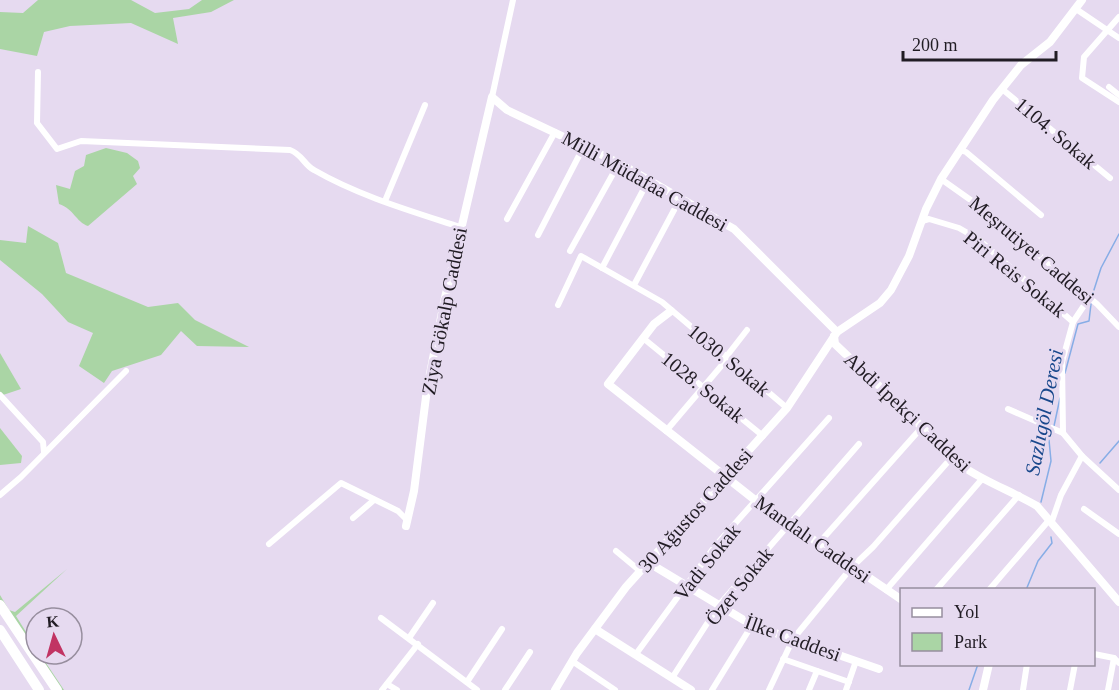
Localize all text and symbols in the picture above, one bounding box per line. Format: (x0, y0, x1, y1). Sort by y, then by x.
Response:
scale bar (903, 24, 1056, 62)
text: 200 m (912, 35, 958, 55)
street label: 1104. Sokak (1011, 93, 1101, 173)
street label: Milli Müdafaa Caddesi (559, 126, 732, 236)
street label: Meşrutiyet Caddesi (964, 191, 1099, 310)
street label: Ziya Gökalp Caddesi (417, 225, 472, 397)
street label: Piri Reis Sokak (960, 226, 1070, 322)
street label: 1030. Sokak (684, 319, 774, 401)
street label: 1028. Sokak (657, 347, 749, 427)
water label: Sazlıgöl Deresi (1020, 347, 1068, 477)
street label: Abdi İpekçi Caddesi (840, 348, 976, 477)
street label: 30 Ağustos Caddesi (634, 443, 757, 577)
street label: Mandalı Caddesi (751, 491, 875, 587)
street label: Vadi Sokak (670, 519, 744, 605)
street label: Özer Sokak (701, 543, 777, 629)
legend (900, 588, 1095, 666)
text: Yol (954, 602, 979, 622)
north arrow (24, 606, 84, 666)
street label: İlke Caddesi (742, 610, 844, 666)
text: K (46, 612, 60, 631)
text: Park (954, 632, 987, 652)

